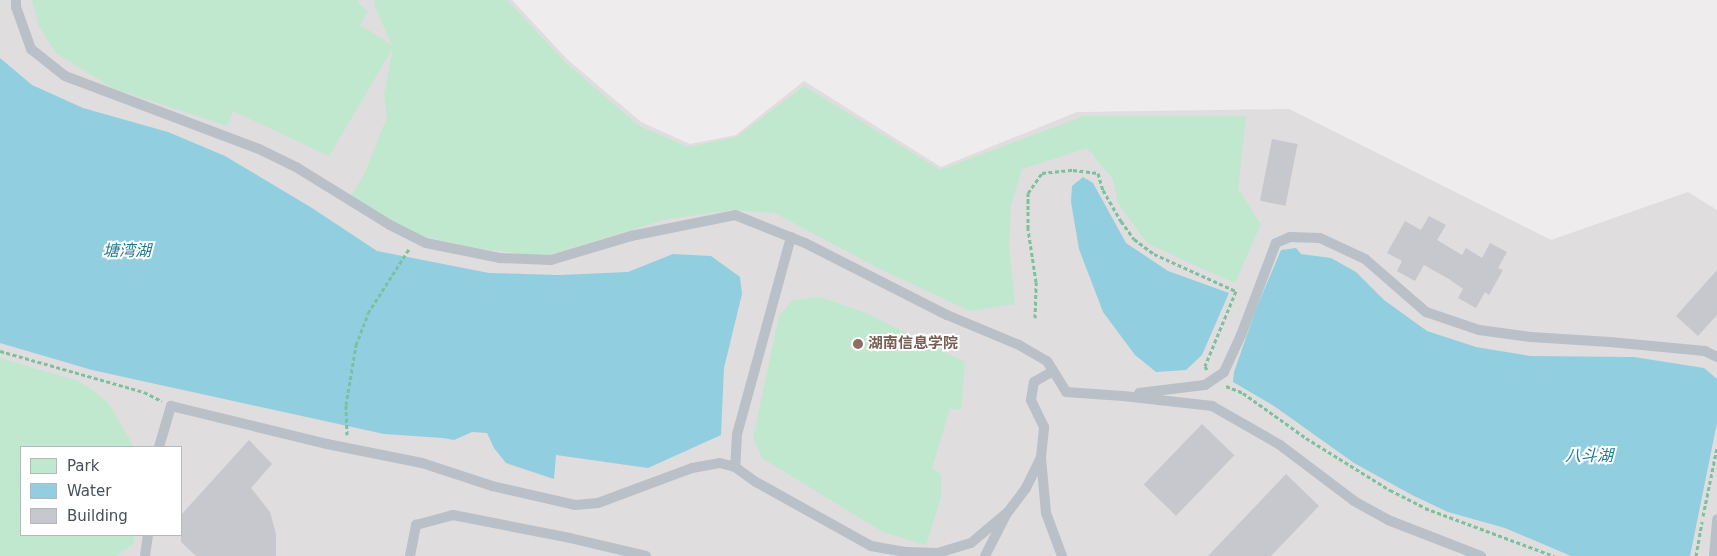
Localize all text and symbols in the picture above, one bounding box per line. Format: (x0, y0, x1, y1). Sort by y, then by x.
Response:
water label: 塘湾湖 (103, 241, 151, 261)
place label: 湖南信息学院 (868, 335, 958, 353)
marker: 湖南信息学院 (852, 338, 864, 350)
legend (20, 446, 182, 536)
water label: 八斗湖 (1565, 446, 1613, 466)
text: Park (67, 457, 99, 475)
text: Water (67, 482, 111, 500)
text: Building (67, 507, 128, 525)

